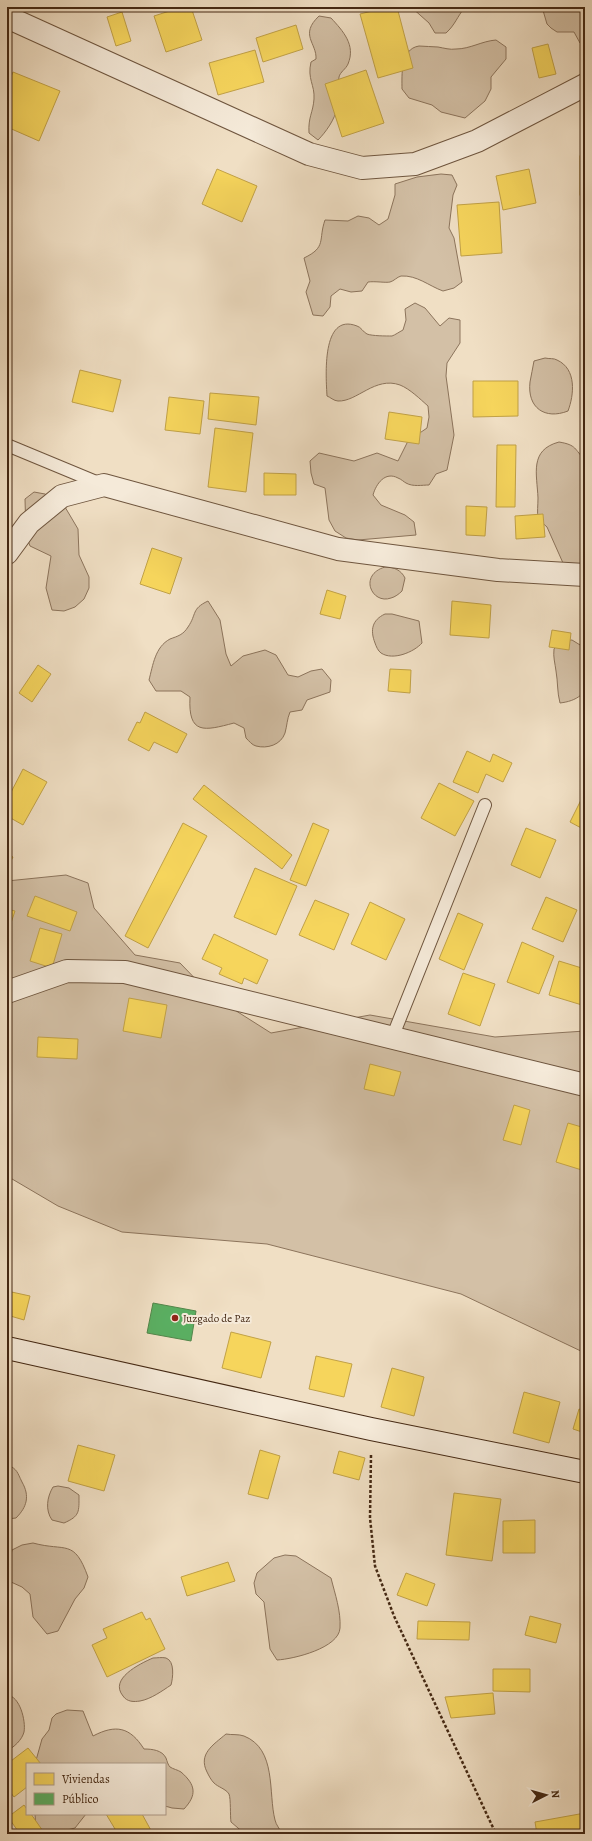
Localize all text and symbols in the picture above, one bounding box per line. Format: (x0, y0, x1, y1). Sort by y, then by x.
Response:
place label: Juzgado de Paz (183, 1311, 250, 1326)
marker: Juzgado de Paz (170, 1313, 180, 1323)
legend (26, 1763, 166, 1815)
text: Viviendas (61, 1771, 110, 1787)
north arrow (526, 1775, 566, 1815)
text: N (548, 1789, 563, 1799)
text: Público (62, 1791, 98, 1807)

